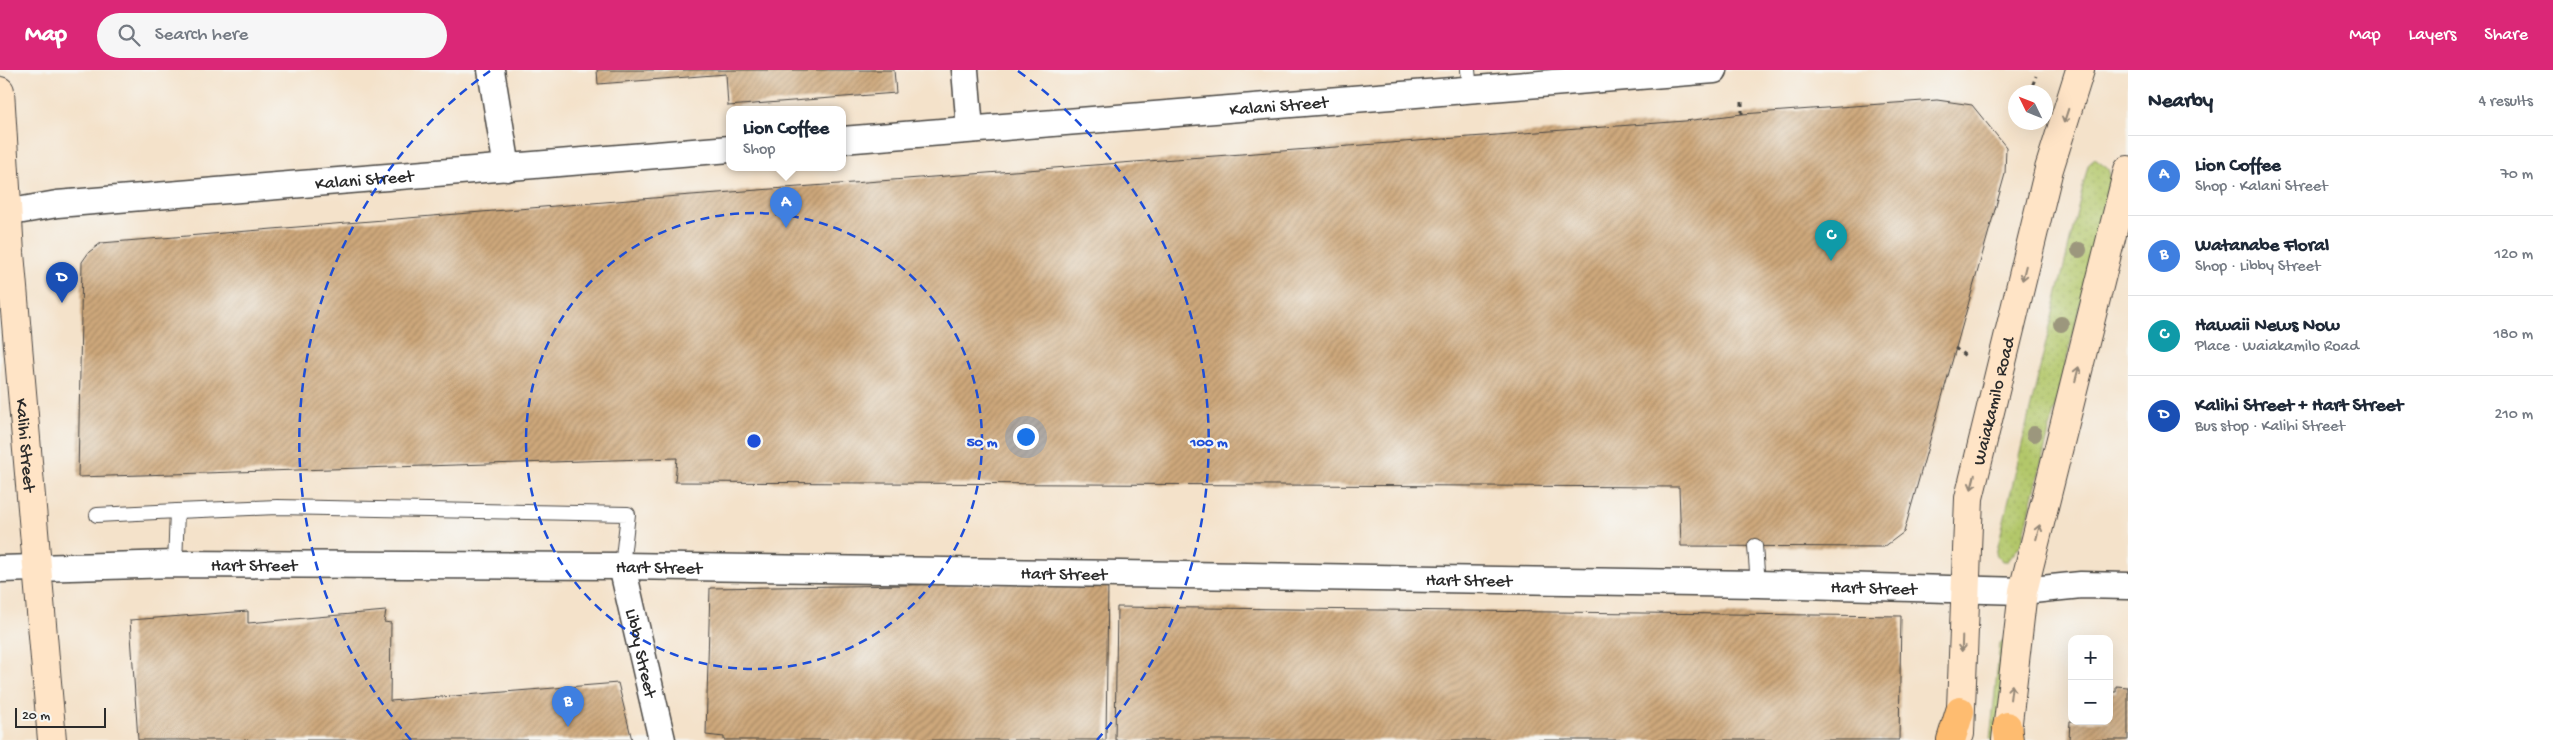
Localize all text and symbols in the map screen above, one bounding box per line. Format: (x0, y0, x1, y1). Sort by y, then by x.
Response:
search box (97, 13, 447, 58)
text: Map (25, 21, 67, 50)
icon: search (115, 21, 143, 49)
text: Search here (155, 24, 248, 47)
text: Map (2349, 25, 2381, 46)
text: Layers (2409, 25, 2456, 46)
text: Share (2484, 25, 2528, 46)
north arrow (2008, 85, 2053, 130)
text: Nearby (2148, 90, 2213, 115)
street label: Kalani Street (1229, 93, 1330, 122)
text: 4 results (2478, 93, 2533, 112)
popup (726, 106, 846, 171)
one-way arrow (2060, 108, 2070, 124)
text: Lion Coffee (743, 118, 829, 141)
text: Shop (743, 141, 775, 160)
text: Lion Coffee (2195, 155, 2281, 178)
text: A (2159, 166, 2169, 185)
text: 70 m (2500, 166, 2533, 185)
street label: Kalani Street (314, 167, 416, 196)
text: Shop · Kalani Street (2195, 178, 2327, 197)
pin: A (770, 187, 802, 228)
pin: C (1815, 220, 1847, 261)
text: Watanabe Floral (2195, 235, 2329, 258)
text: B (2160, 246, 2168, 265)
text: 120 m (2494, 246, 2533, 265)
text: Shop · Libby Street (2195, 258, 2320, 277)
pin: D (46, 262, 78, 303)
one-way arrow (2019, 265, 2028, 281)
text: Hawaii News Now (2195, 315, 2340, 338)
text: C (2160, 326, 2168, 345)
text: 180 m (2494, 326, 2533, 345)
street label: Waiakamilo Road (1969, 334, 2021, 468)
text: Place · Waiakamilo Road (2195, 338, 2359, 357)
one-way arrow (2073, 366, 2082, 382)
text: Kalihi Street + Hart Street (2195, 395, 2403, 418)
street label: Kalihi Street (10, 398, 39, 494)
text: D (2159, 406, 2169, 425)
text: 210 m (2494, 406, 2533, 425)
text: Bus stop · Kalihi Street (2195, 418, 2345, 437)
your location (1013, 424, 1039, 450)
centre of rings (745, 432, 763, 450)
text: 50 m (967, 434, 998, 452)
text: 100 m (1189, 434, 1228, 452)
one-way arrow (1968, 474, 1977, 490)
one-way arrow (2034, 524, 2043, 540)
street label: Hart Street (211, 556, 299, 578)
street label: Hart Street (616, 558, 704, 580)
street label: Hart Street (1021, 564, 1109, 587)
street label: Hart Street (1425, 571, 1514, 593)
street label: Hart Street (1830, 578, 1919, 601)
street label: Libby Street (619, 607, 660, 701)
map controls (2068, 635, 2113, 725)
button: + (2068, 635, 2113, 680)
one-way arrow (1958, 636, 1967, 652)
button: − (2068, 680, 2113, 725)
one-way arrow (2006, 684, 2016, 700)
pin: B (552, 686, 584, 727)
scale bar (15, 705, 106, 728)
text: 20 m (22, 708, 50, 725)

